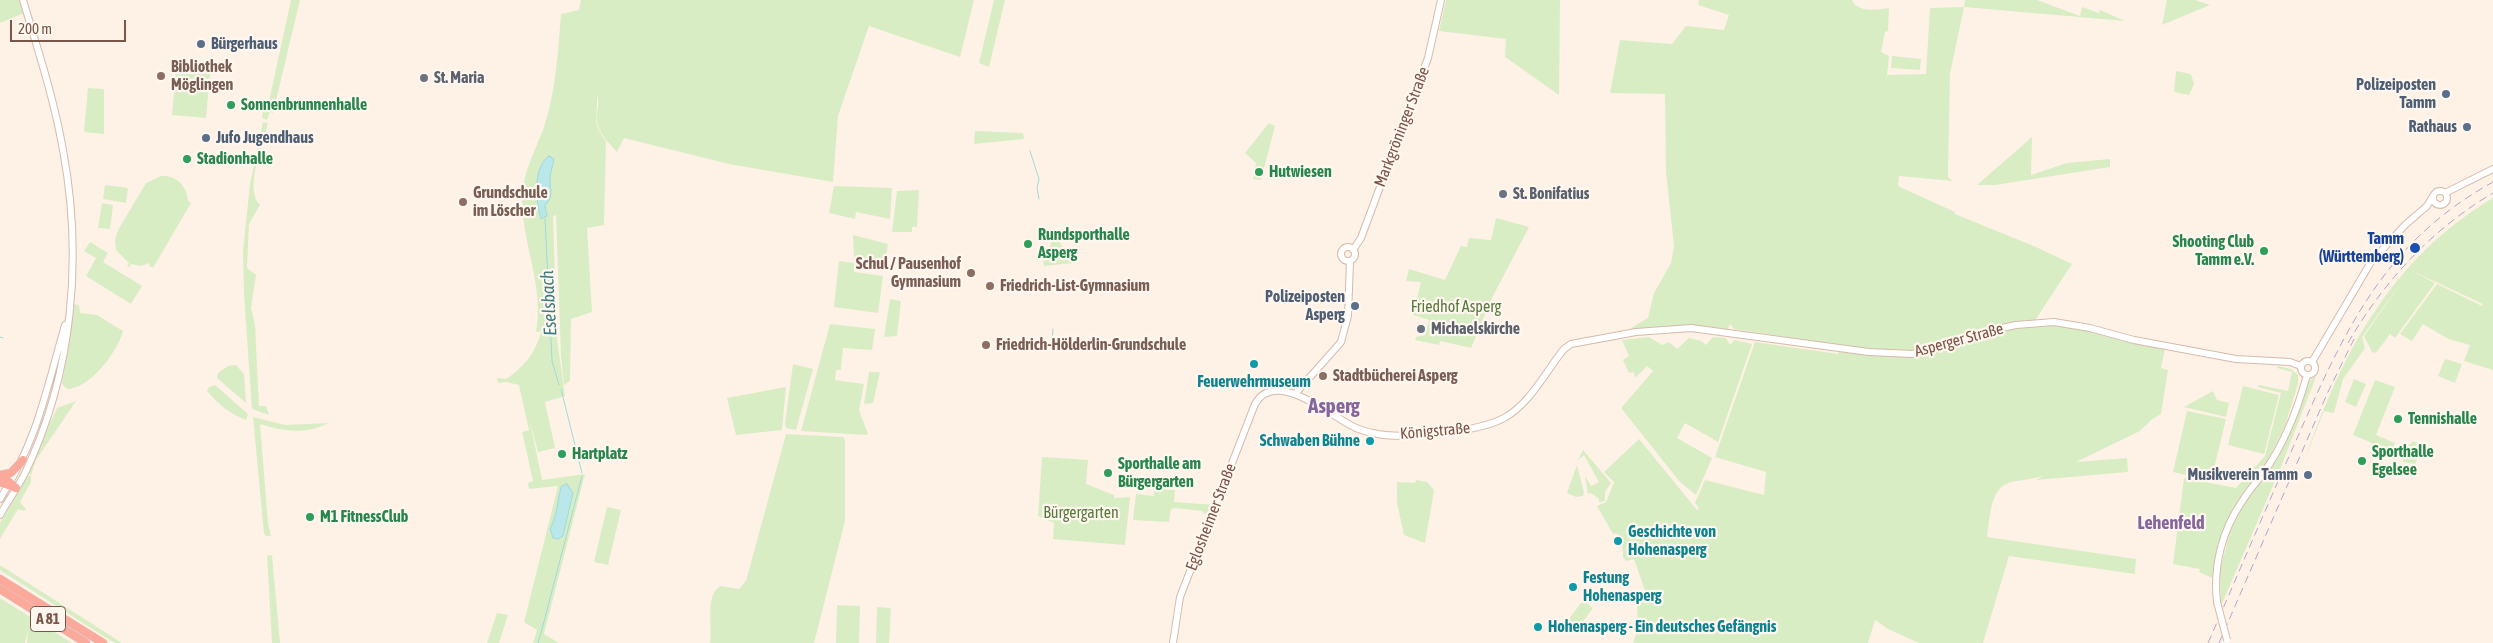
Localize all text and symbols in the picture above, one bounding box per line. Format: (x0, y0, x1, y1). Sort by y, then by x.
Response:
scale bar (12, 10, 129, 42)
text: 200 m (18, 20, 52, 37)
place label: Bürgerhaus (211, 34, 278, 54)
marker: Bürgerhaus (195, 38, 207, 50)
place label: Bibliothek Möglingen (171, 57, 233, 95)
street label: Markgröninger Straße (1370, 64, 1434, 190)
place label: St. Maria (434, 68, 484, 88)
marker: Bibliothek Möglingen (155, 70, 167, 82)
marker: St. Maria (418, 72, 430, 84)
place label: Polizeiposten Tamm (2356, 75, 2436, 113)
marker: Polizeiposten Tamm (2440, 88, 2452, 100)
place label: Sonnenbrunnenhalle (241, 95, 367, 115)
marker: Sonnenbrunnenhalle (225, 99, 237, 111)
place label: Rathaus (2408, 117, 2457, 137)
marker: Rathaus (2461, 121, 2473, 133)
place label: Jufo Jugendhaus (216, 128, 314, 148)
marker: Jufo Jugendhaus (200, 132, 212, 144)
place label: Stadionhalle (197, 149, 273, 169)
marker: Stadionhalle (181, 153, 193, 165)
place label: Hutwiesen (1269, 162, 1332, 182)
marker: Hutwiesen (1253, 166, 1265, 178)
place label: Grundschule im Löscher (473, 183, 548, 221)
place label: St. Bonifatius (1513, 184, 1589, 204)
marker: St. Bonifatius (1497, 188, 1509, 200)
marker: Grundschule im Löscher (457, 196, 469, 208)
place label: Rundsporthalle Asperg (1038, 225, 1130, 263)
place label: Tamm (Württemberg) (2319, 229, 2404, 267)
place label: Shooting Club Tamm e.V. (2173, 232, 2254, 270)
marker: Rundsporthalle Asperg (1022, 238, 1034, 250)
marker: Tamm (Württemberg) (2408, 241, 2422, 255)
marker: Shooting Club Tamm e.V. (2258, 245, 2270, 257)
place label: Schul / Pausenhof Gymnasium (856, 254, 961, 292)
marker: Schul / Pausenhof Gymnasium (965, 267, 977, 279)
water label: Eselsbach (536, 270, 562, 336)
place label: Friedrich-List-Gymnasium (1000, 276, 1150, 296)
marker: Friedrich-List-Gymnasium (984, 280, 996, 292)
place label: Polizeiposten Asperg (1265, 287, 1345, 325)
park label: Friedhof Asperg (1411, 297, 1501, 317)
marker: Polizeiposten Asperg (1349, 300, 1361, 312)
place label: Michaelskirche (1431, 319, 1520, 339)
street label: Asperger Straße (1912, 319, 2006, 361)
marker: Michaelskirche (1415, 323, 1427, 335)
place label: Friedrich-Hölderlin-Grundschule (996, 335, 1186, 355)
marker: Friedrich-Hölderlin-Grundschule (980, 339, 992, 351)
marker: Feuerwehrmuseum (1248, 358, 1260, 370)
place label: Stadtbücherei Asperg (1333, 366, 1458, 386)
marker: Stadtbücherei Asperg (1317, 370, 1329, 382)
place label: Feuerwehrmuseum (1197, 372, 1311, 392)
district label: Asperg (1308, 393, 1360, 419)
place label: Tennishalle (2408, 409, 2477, 429)
marker: Tennishalle (2392, 413, 2404, 425)
street label: Königstraße (1399, 418, 1471, 444)
place label: Schwaben Bühne (1260, 431, 1360, 451)
marker: Schwaben Bühne (1364, 435, 1376, 447)
place label: Sporthalle Egelsee (2372, 442, 2434, 480)
place label: Hartplatz (572, 444, 628, 464)
marker: Hartplatz (556, 448, 568, 460)
place label: Sporthalle am Bürgergarten (1118, 454, 1201, 492)
marker: Sporthalle Egelsee (2356, 455, 2368, 467)
street label: Eglosheimer Straße (1182, 461, 1240, 573)
place label: Musikverein Tamm (2187, 465, 2298, 485)
marker: Sporthalle am Bürgergarten (1102, 467, 1114, 479)
marker: Musikverein Tamm (2302, 469, 2314, 481)
park label: Bürgergarten (1043, 503, 1119, 523)
place label: M1 FitnessClub (320, 507, 408, 527)
marker: M1 FitnessClub (304, 511, 316, 523)
district label: Lehenfeld (2137, 512, 2205, 534)
place label: Geschichte von Hohenasperg (1628, 522, 1716, 560)
marker: Geschichte von Hohenasperg (1612, 535, 1624, 547)
place label: Festung Hohenasperg (1583, 568, 1662, 606)
marker: Festung Hohenasperg (1567, 581, 1579, 593)
road number: A 81 (30, 606, 66, 632)
place label: Hohenasperg - Ein deutsches Gefängnis (1548, 617, 1776, 637)
marker: Hohenasperg - Ein deutsches Gefängnis (1532, 621, 1544, 633)

